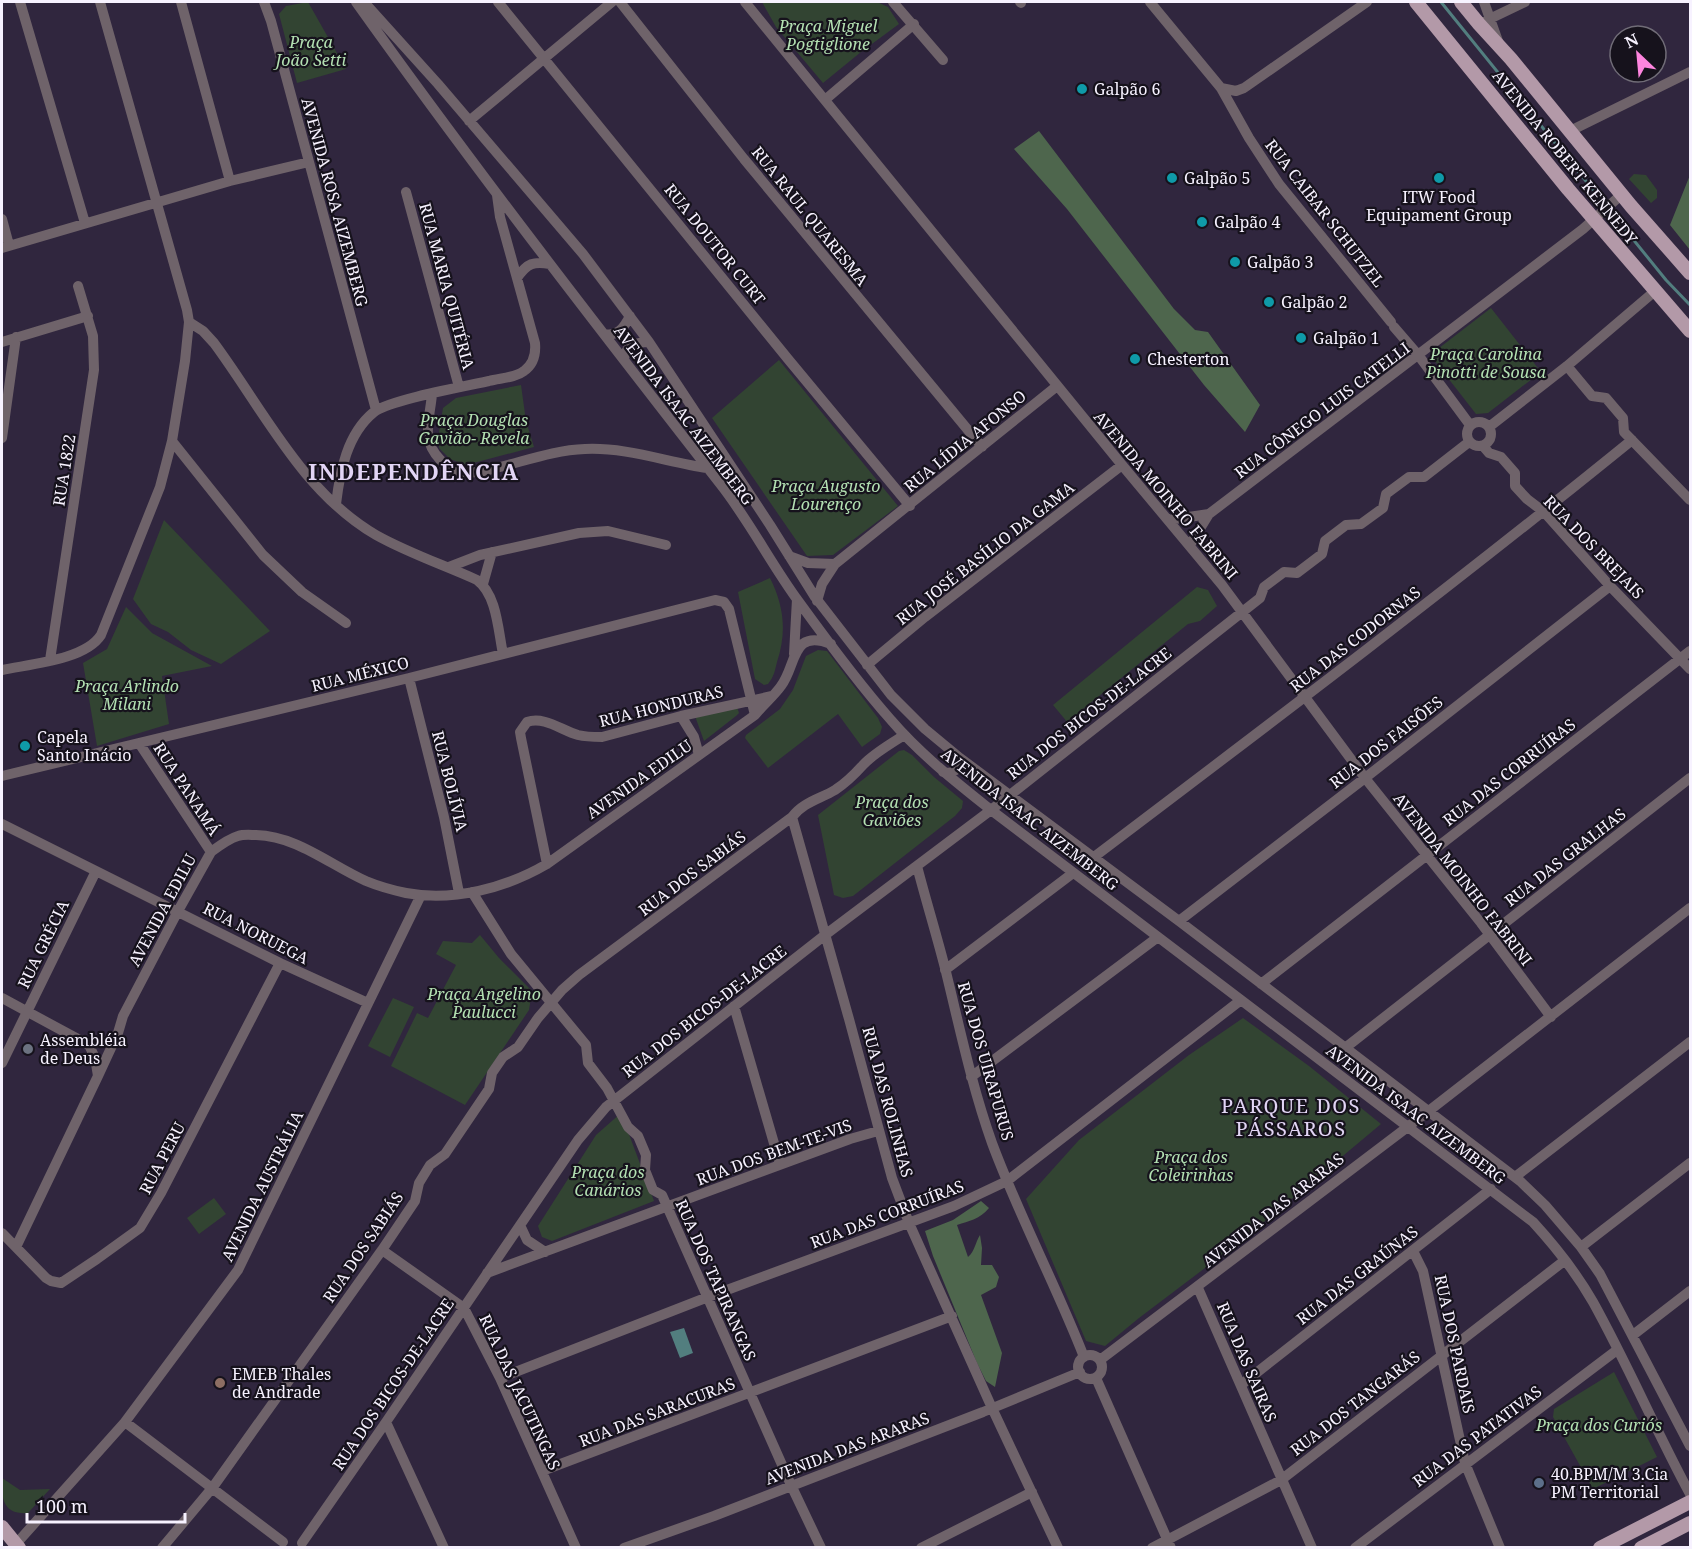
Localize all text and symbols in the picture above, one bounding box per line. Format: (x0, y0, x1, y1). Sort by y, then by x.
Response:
park label: Praça Miguel Pogtiglione (778, 15, 877, 55)
north arrow (1608, 24, 1668, 84)
text: N (1621, 28, 1642, 53)
park label: Praça João Setti (273, 31, 346, 71)
street label: AVENIDA ROBERT KENNEDY (1488, 65, 1643, 250)
place label: Galpão 6 (1094, 78, 1161, 100)
marker: Galpão 6 (1075, 82, 1089, 96)
street label: AVENIDA ROSA AIZEMBERG (297, 95, 374, 309)
street label: RUA CAIBAR SCHUTZEL (1260, 135, 1390, 291)
street label: RUA RAUL QUARESMA (747, 142, 874, 291)
place label: Galpão 5 (1184, 167, 1251, 189)
marker: Galpão 5 (1165, 171, 1179, 185)
marker: ITW Food Equipament Group (1432, 171, 1446, 185)
street label: RUA DOUTOR CURT (660, 179, 771, 309)
place label: ITW Food Equipament Group (1366, 186, 1512, 226)
street label: RUA MARIA QUITÉRIA (414, 200, 480, 372)
place label: Galpão 4 (1214, 211, 1281, 233)
marker: Galpão 4 (1195, 215, 1209, 229)
place label: Galpão 3 (1247, 251, 1314, 273)
marker: Galpão 3 (1228, 255, 1242, 269)
place label: Galpão 2 (1281, 291, 1348, 313)
marker: Galpão 2 (1262, 295, 1276, 309)
street label: AVENIDA ISAAC AIZEMBERG (609, 321, 759, 510)
place label: Galpão 1 (1313, 327, 1380, 349)
marker: Galpão 1 (1294, 331, 1308, 345)
street label: RUA CÔNEGO LUIS CATELLI (1230, 337, 1414, 483)
park label: Praça Carolina Pinotti de Sousa (1425, 343, 1547, 383)
place label: Chesterton (1147, 348, 1230, 370)
marker: Chesterton (1128, 352, 1142, 366)
street label: RUA LÍDIA AFONSO (899, 385, 1031, 497)
street label: AVENIDA MOINHO FABRINI (1089, 406, 1243, 584)
park label: Praça Douglas Gavião- Revela (419, 409, 530, 449)
street label: RUA 1822 (47, 432, 81, 508)
district label: INDEPENDÊNCIA (308, 456, 520, 486)
park label: Praça Augusto Lourenço (770, 475, 881, 515)
street label: RUA JOSÉ BASÍLIO DA GAMA (891, 476, 1079, 630)
street label: RUA DOS BREJAIS (1539, 491, 1649, 603)
street label: RUA DAS CODORNAS (1285, 581, 1425, 697)
street label: RUA DOS BICOS-DE-LACRE (1002, 642, 1176, 784)
street label: RUA MÉXICO (309, 651, 411, 697)
park label: Praça Arlindo Milani (74, 675, 179, 715)
street label: RUA HONDURAS (597, 680, 725, 732)
street label: RUA DOS FAISÕES (1325, 691, 1447, 793)
street label: RUA DAS CORRUÍRAS (1438, 713, 1580, 831)
place label: Capela Santo Inácio (37, 726, 131, 766)
street label: RUA BOLÍVIA (427, 728, 473, 834)
street label: AVENIDA EDILU (582, 734, 697, 824)
street label: RUA PANAMÁ (149, 738, 226, 840)
marker: Capela Santo Inácio (18, 739, 32, 753)
street label: AVENIDA ISAAC AIZEMBERG (937, 743, 1124, 896)
street label: AVENIDA MOINHO FABRINI (1389, 788, 1538, 970)
park label: Praça dos Gaviões (854, 791, 929, 831)
street label: RUA DAS GRALHAS (1500, 803, 1630, 911)
street label: RUA DOS SABIÁS (634, 825, 750, 921)
street label: AVENIDA EDILU (123, 849, 201, 970)
street label: RUA GRÉCIA (12, 895, 74, 992)
street label: RUA NORUEGA (200, 897, 313, 969)
street label: RUA DOS BICOS-DE-LACRE (617, 940, 791, 1082)
street label: RUA DOS UIRAPURUS (953, 979, 1019, 1143)
park label: Praça Angelino Paulucci (426, 983, 541, 1023)
street label: RUA DAS ROLINHAS (857, 1024, 919, 1180)
place label: Assembléia de Deus (40, 1029, 127, 1069)
street label: AVENIDA ISAAC AIZEMBERG (1322, 1039, 1511, 1189)
marker: Assembléia de Deus (21, 1042, 35, 1056)
district label: PARQUE DOS PÁSSAROS (1221, 1092, 1361, 1142)
street label: AVENIDA AUSTRÁLIA (216, 1106, 308, 1265)
street label: RUA DOS BEM-TE-VIS (693, 1114, 855, 1190)
street label: RUA PERU (134, 1118, 190, 1198)
park label: Praça dos Coleirinhas (1148, 1146, 1234, 1186)
street label: AVENIDA DAS ARARAS (1197, 1148, 1349, 1272)
park label: Praça dos Canários (570, 1161, 645, 1201)
street label: RUA DAS CORRUÍRAS (807, 1175, 967, 1253)
street label: RUA DOS SABIÁS (318, 1187, 408, 1307)
street label: RUA DOS TAPIRANGAS (670, 1196, 762, 1364)
street label: RUA DAS GRAÚNAS (1292, 1220, 1422, 1330)
street label: RUA DOS PARDAIS (1430, 1273, 1480, 1415)
street label: RUA DOS BICOS-DE-LACRE (327, 1294, 459, 1474)
street label: RUA DAS SAIRAS (1212, 1299, 1282, 1425)
street label: RUA DAS JACUTINGAS (474, 1310, 566, 1474)
street label: RUA DOS TANGARÁS (1286, 1345, 1424, 1461)
place label: EMEB Thales de Andrade (232, 1363, 331, 1403)
street label: RUA DAS SARACURAS (576, 1372, 738, 1452)
marker: EMEB Thales de Andrade (213, 1376, 227, 1390)
street label: RUA DAS PATATIVAS (1408, 1380, 1546, 1492)
street label: AVENIDA DAS ARARAS (762, 1406, 932, 1490)
park label: Praça dos Curiós (1535, 1414, 1662, 1436)
place label: 40.BPM/M 3.Cia PM Territorial (1551, 1463, 1668, 1503)
marker: 40.BPM/M 3.Cia PM Territorial (1532, 1476, 1546, 1490)
scale bar (27, 1486, 184, 1524)
text: 100 m (36, 1494, 88, 1518)

